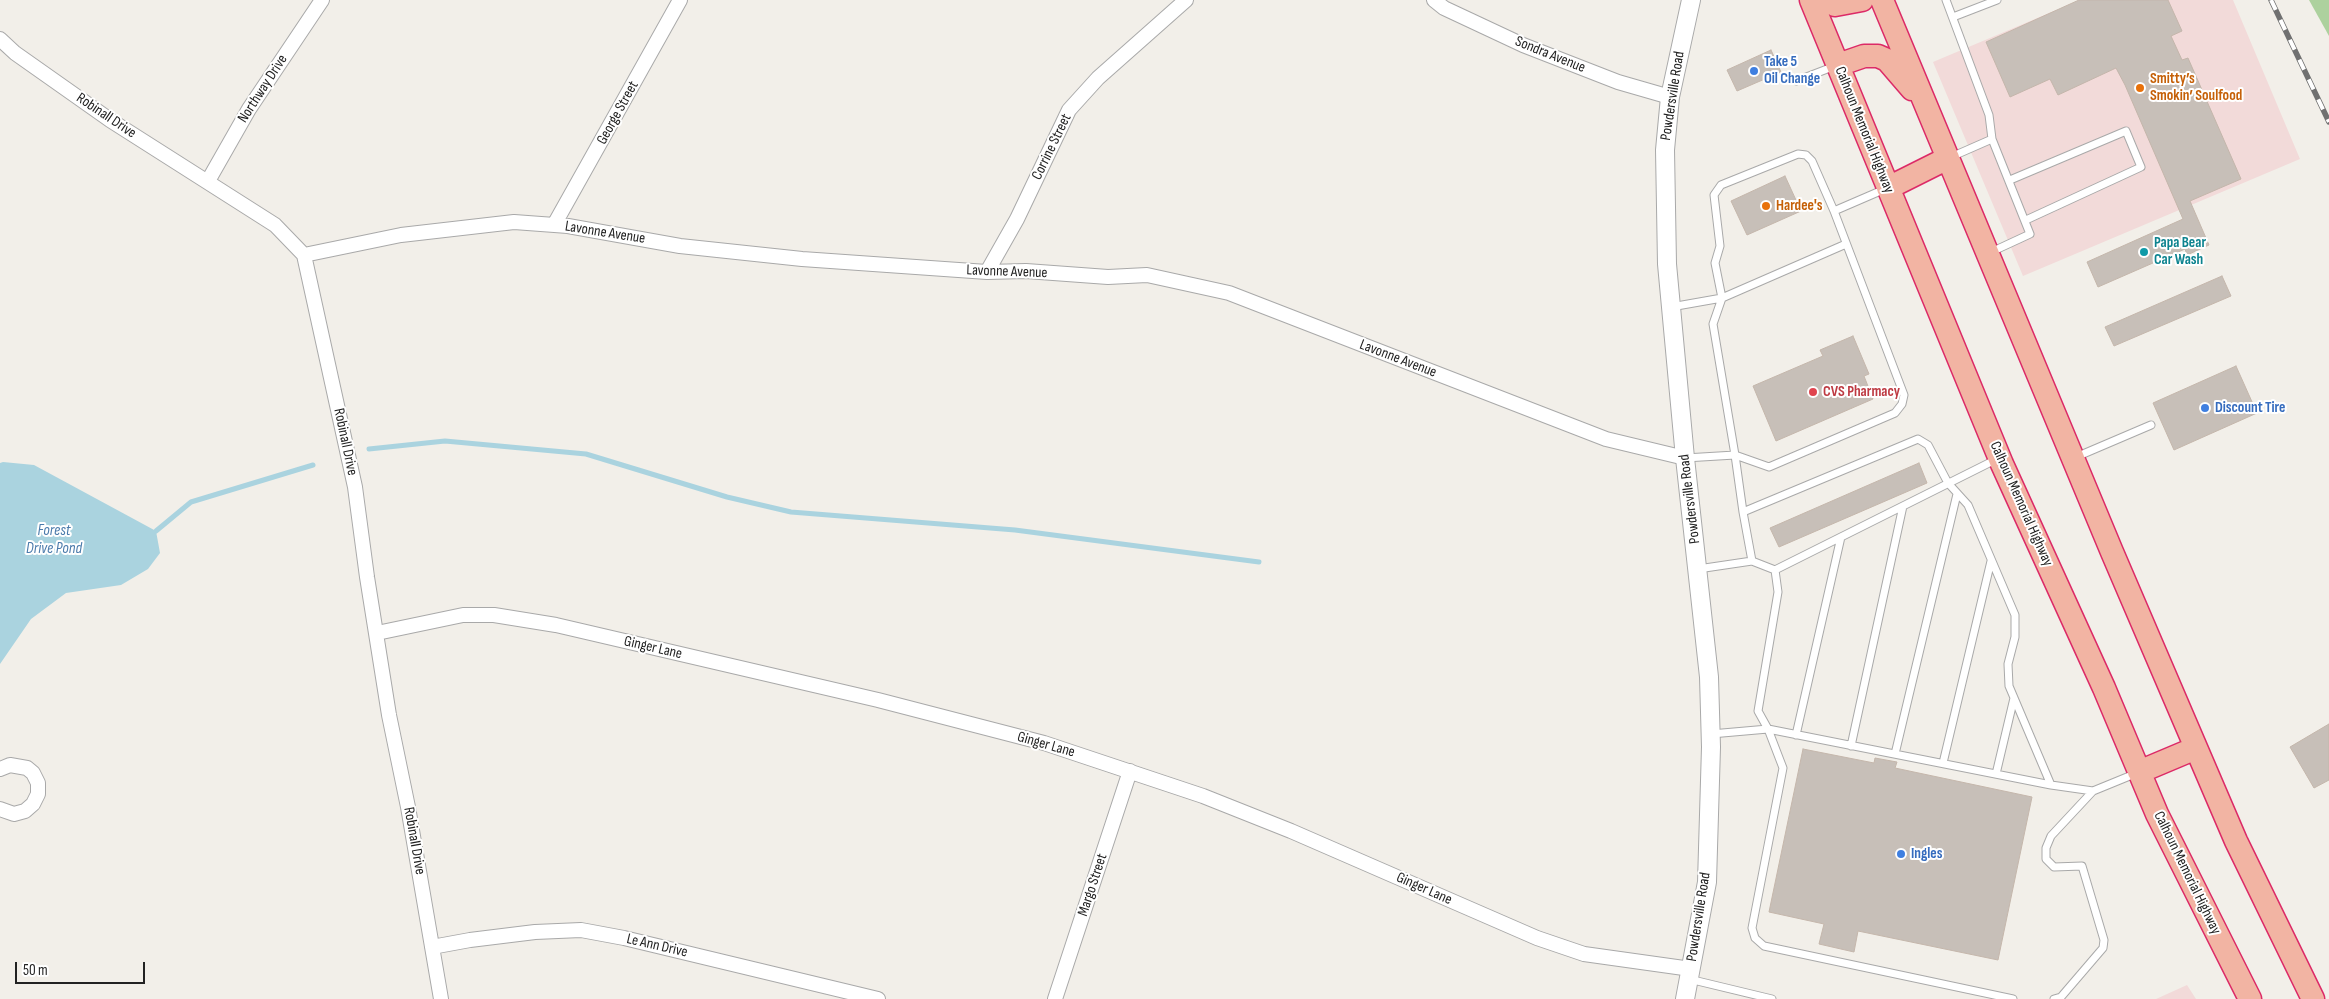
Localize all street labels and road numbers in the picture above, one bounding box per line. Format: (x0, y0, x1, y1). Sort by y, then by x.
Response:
street label: Sondra Avenue (1512, 33, 1588, 77)
street label: Powdersville Road (1657, 50, 1689, 142)
street label: Northway Drive (234, 52, 292, 126)
street label: Calhoun Memorial Highway (1830, 64, 1898, 196)
street label: George Street (593, 78, 643, 148)
street label: Robinall Drive (73, 89, 139, 143)
street label: Corrine Street (1028, 111, 1076, 183)
street label: Lavonne Avenue (564, 218, 646, 248)
street label: Lavonne Avenue (966, 262, 1048, 282)
street label: Lavonne Avenue (1357, 336, 1439, 382)
street label: Robinall Drive (329, 407, 361, 477)
street label: Calhoun Memorial Highway (1985, 439, 2057, 569)
street label: Powdersville Road (1676, 453, 1704, 545)
street label: Ginger Lane (622, 633, 684, 663)
street label: Ginger Lane (1015, 728, 1077, 762)
street label: Robinall Drive (399, 806, 429, 876)
street label: Calhoun Memorial Highway (2149, 809, 2225, 937)
street label: Margo Street (1074, 851, 1112, 919)
street label: Ginger Lane (1393, 869, 1455, 909)
street label: Powdersville Road (1683, 871, 1715, 963)
street label: Le Ann Drive (625, 930, 689, 962)

